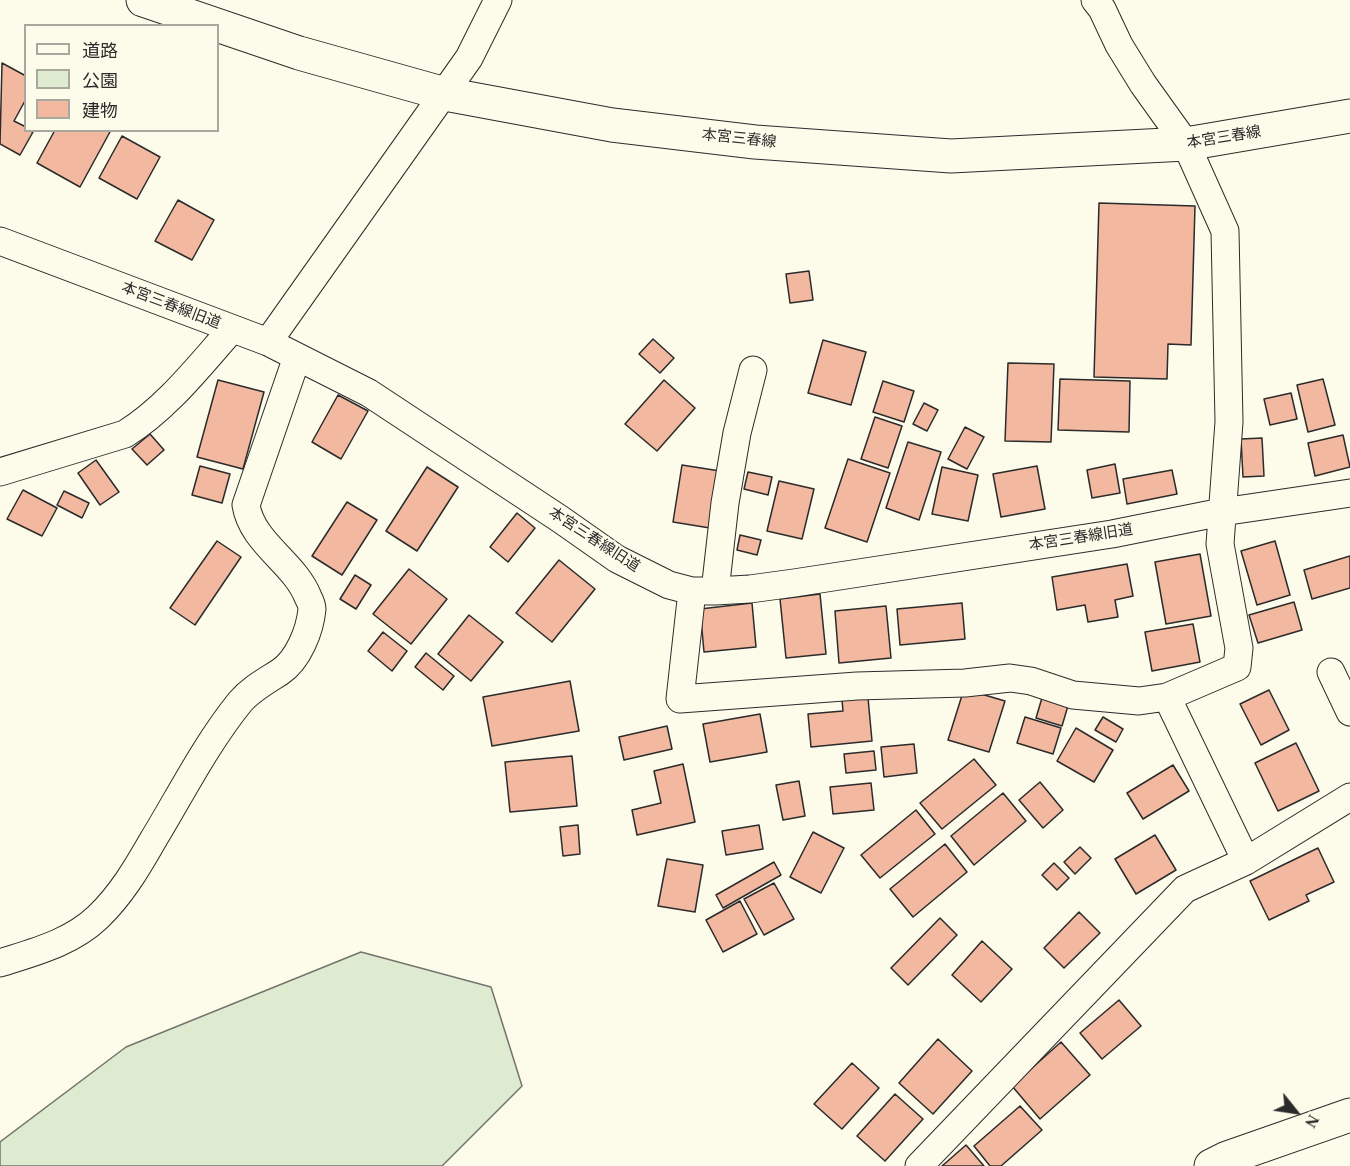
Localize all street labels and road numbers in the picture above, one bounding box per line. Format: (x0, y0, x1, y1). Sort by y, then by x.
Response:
street label: 本宮三春線 (1186, 123, 1262, 153)
street label: 本宮三春線 (701, 126, 777, 152)
street label: 本宮三春線旧道 (119, 279, 223, 333)
street label: 本宮三春線旧道 (545, 504, 643, 576)
street label: 本宮三春線旧道 (1028, 521, 1134, 555)

